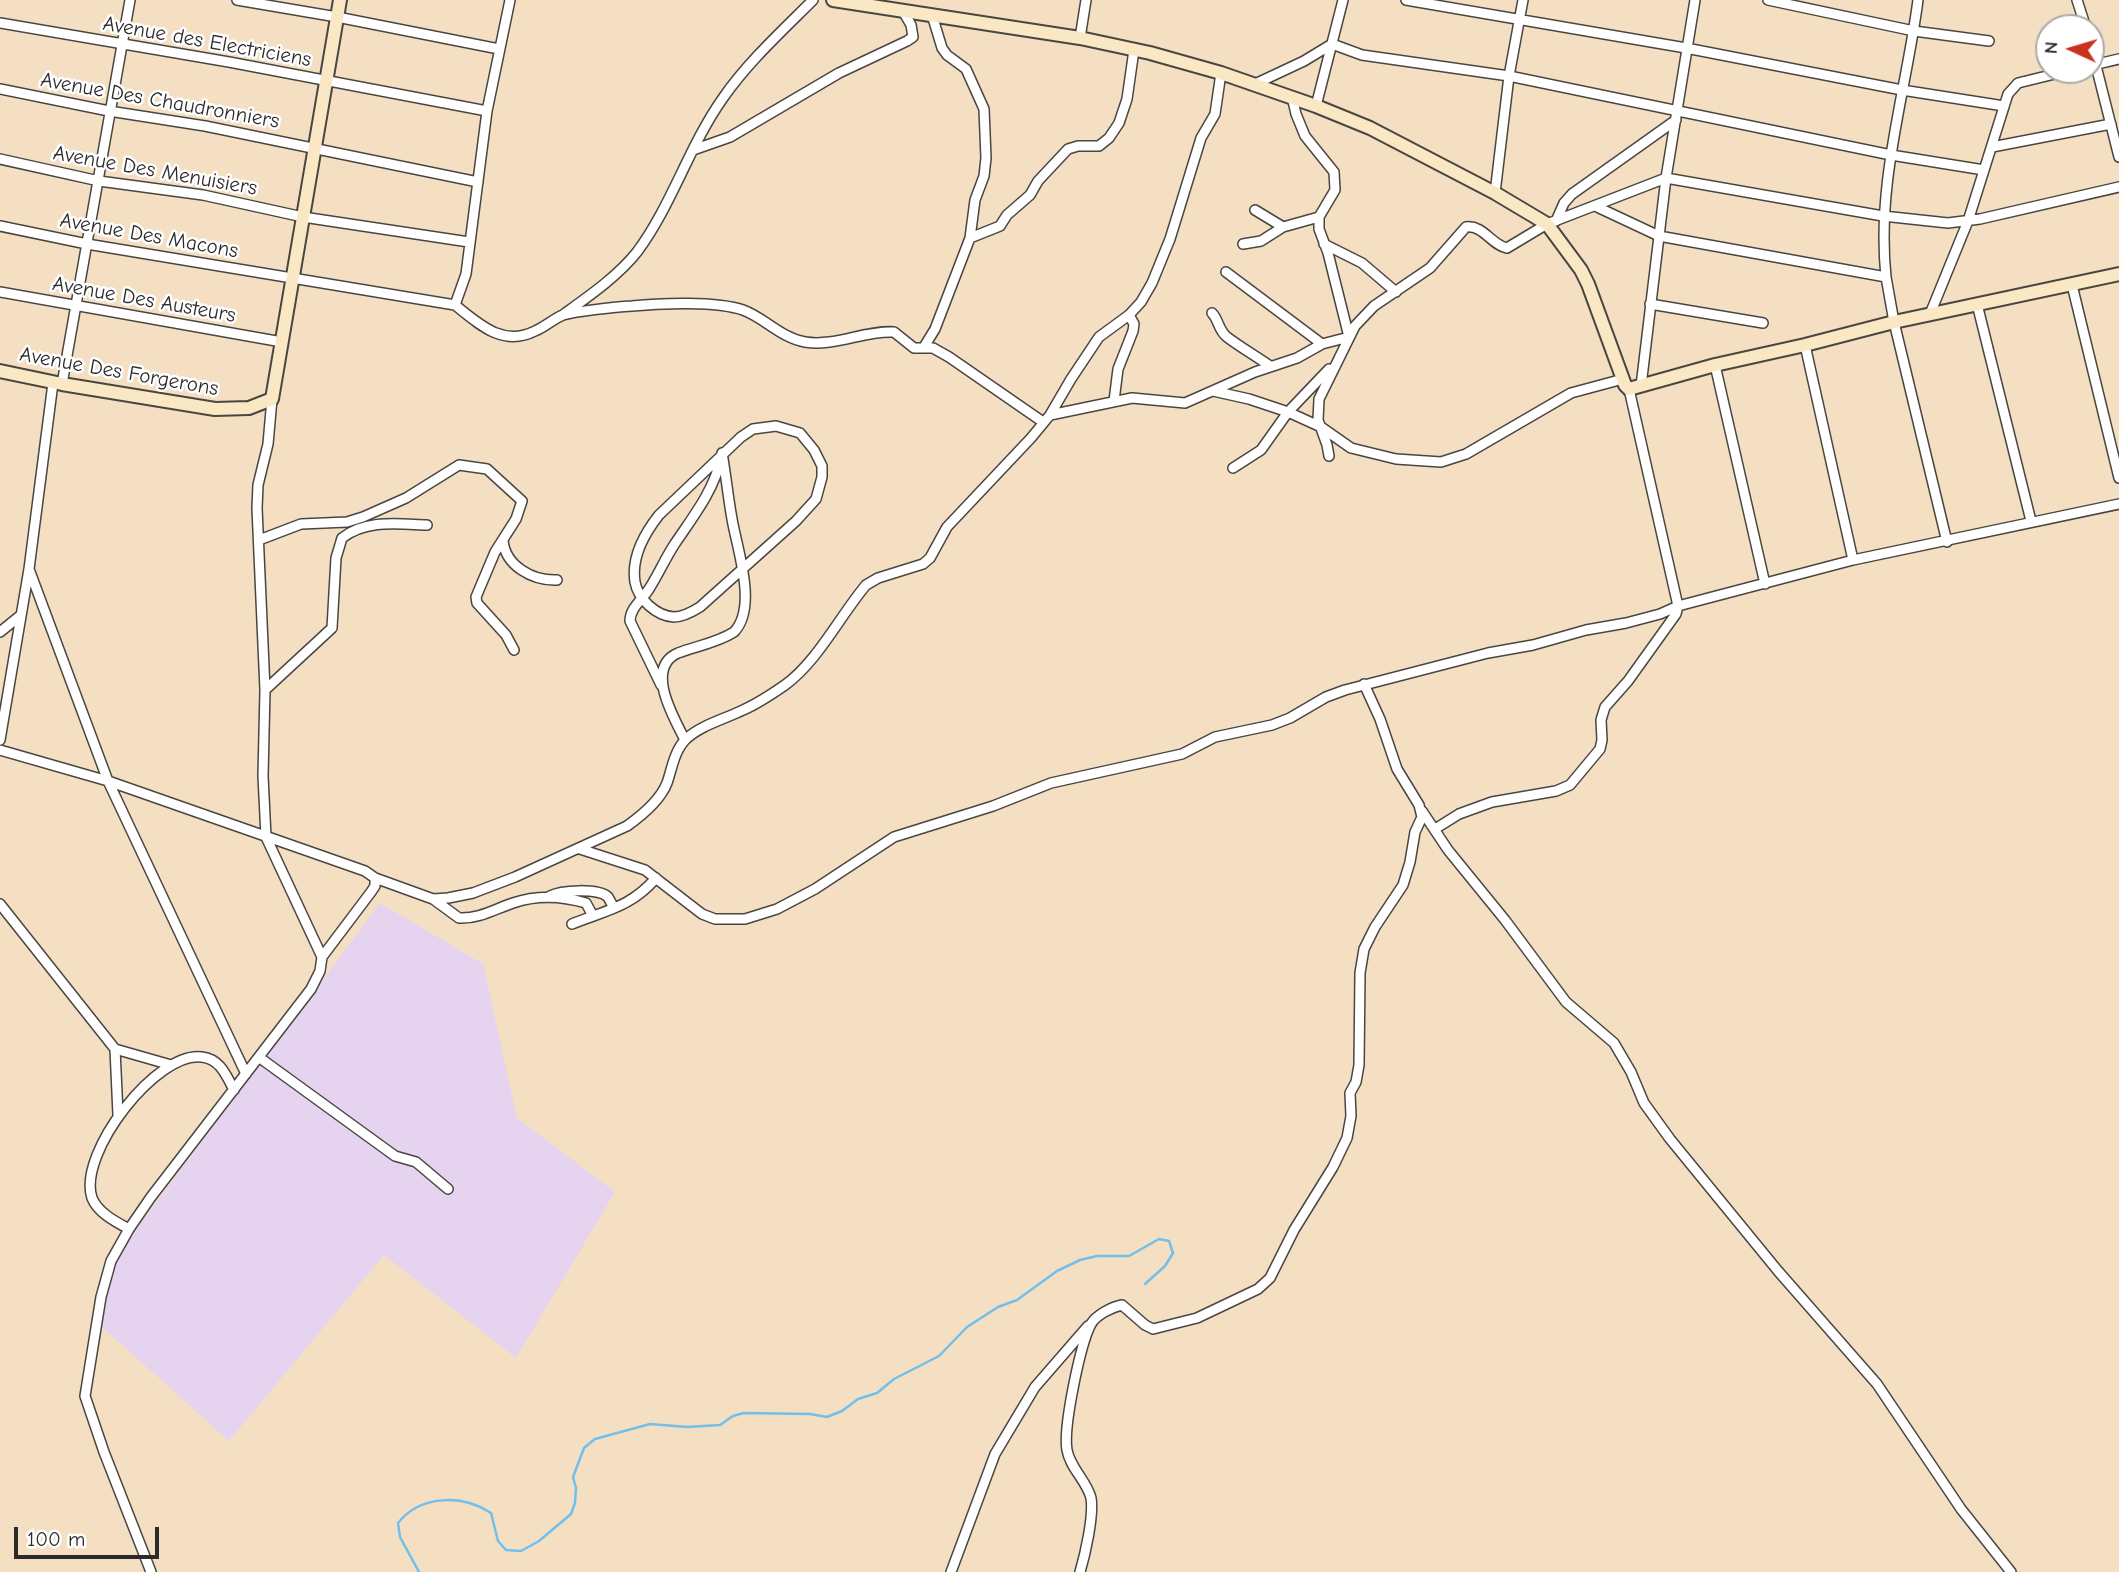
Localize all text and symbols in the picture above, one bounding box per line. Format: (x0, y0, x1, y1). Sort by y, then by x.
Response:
street label: Avenue des Electriciens (101, 11, 313, 73)
north arrow (2035, 14, 2105, 84)
text: N (2040, 41, 2062, 55)
street label: Avenue Des Chaudronniers (39, 68, 281, 134)
street label: Avenue Des Menuisiers (51, 141, 259, 201)
street label: Avenue Des Macons (58, 208, 240, 264)
street label: Avenue Des Austeurs (50, 271, 238, 329)
street label: Avenue Des Forgerons (18, 342, 220, 402)
scale bar (18, 1512, 163, 1556)
text: 100 m (27, 1527, 85, 1551)

